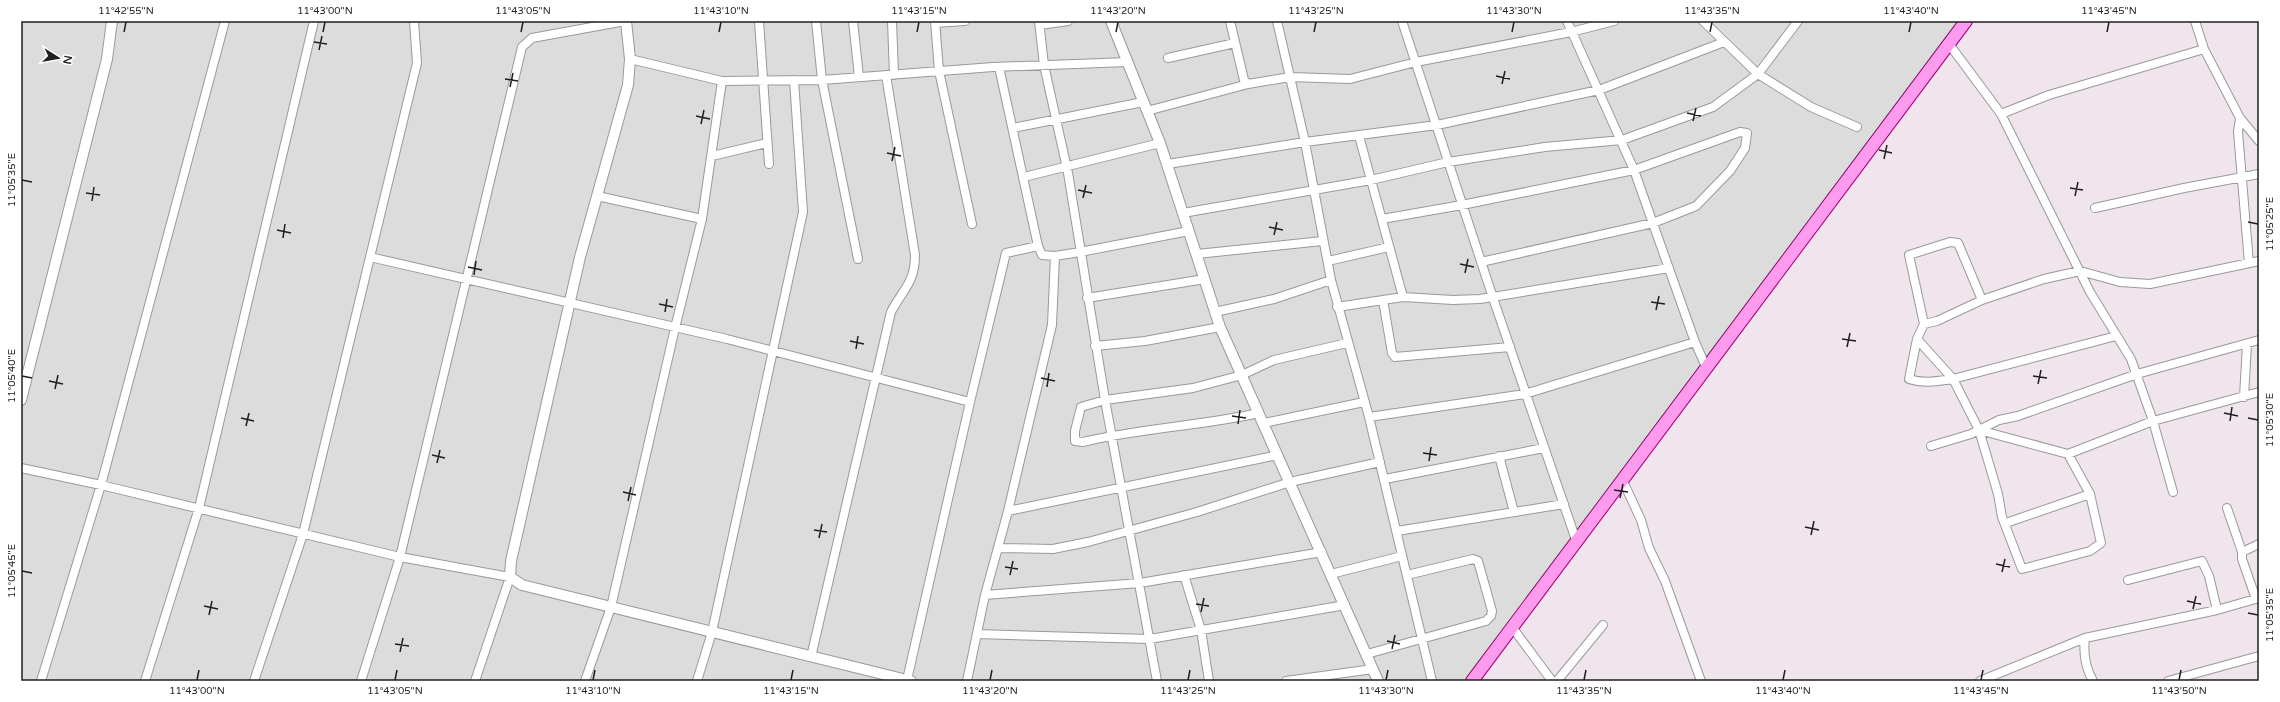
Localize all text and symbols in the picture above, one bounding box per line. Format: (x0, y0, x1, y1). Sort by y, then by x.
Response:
text: 11°42'55"N (98, 5, 154, 17)
text: 11°43'00"N (297, 5, 353, 17)
text: 11°43'05"N (495, 5, 551, 17)
text: 11°43'10"N (693, 5, 749, 17)
text: 11°43'15"N (891, 5, 947, 17)
text: 11°43'20"N (1090, 5, 1146, 17)
text: 11°43'25"N (1288, 5, 1344, 17)
text: 11°43'30"N (1486, 5, 1542, 17)
text: 11°43'35"N (1684, 5, 1740, 17)
text: 11°43'40"N (1883, 5, 1939, 17)
text: 11°43'45"N (2081, 5, 2137, 17)
north arrow (38, 38, 78, 78)
text: N (60, 54, 75, 65)
text: 11°05'35"E (6, 153, 18, 207)
text: 11°05'25"E (2264, 197, 2276, 251)
text: 11°05'40"E (6, 349, 18, 403)
text: 11°05'30"E (2264, 393, 2276, 447)
text: 11°05'45"E (6, 544, 18, 598)
text: 11°05'35"E (2264, 588, 2276, 642)
text: 11°43'00"N (169, 685, 225, 697)
text: 11°43'05"N (367, 685, 423, 697)
text: 11°43'10"N (565, 685, 621, 697)
text: 11°43'15"N (763, 685, 819, 697)
text: 11°43'20"N (962, 685, 1018, 697)
text: 11°43'25"N (1160, 685, 1216, 697)
text: 11°43'30"N (1358, 685, 1414, 697)
text: 11°43'35"N (1556, 685, 1612, 697)
text: 11°43'40"N (1755, 685, 1811, 697)
text: 11°43'45"N (1953, 685, 2009, 697)
text: 11°43'50"N (2151, 685, 2207, 697)

